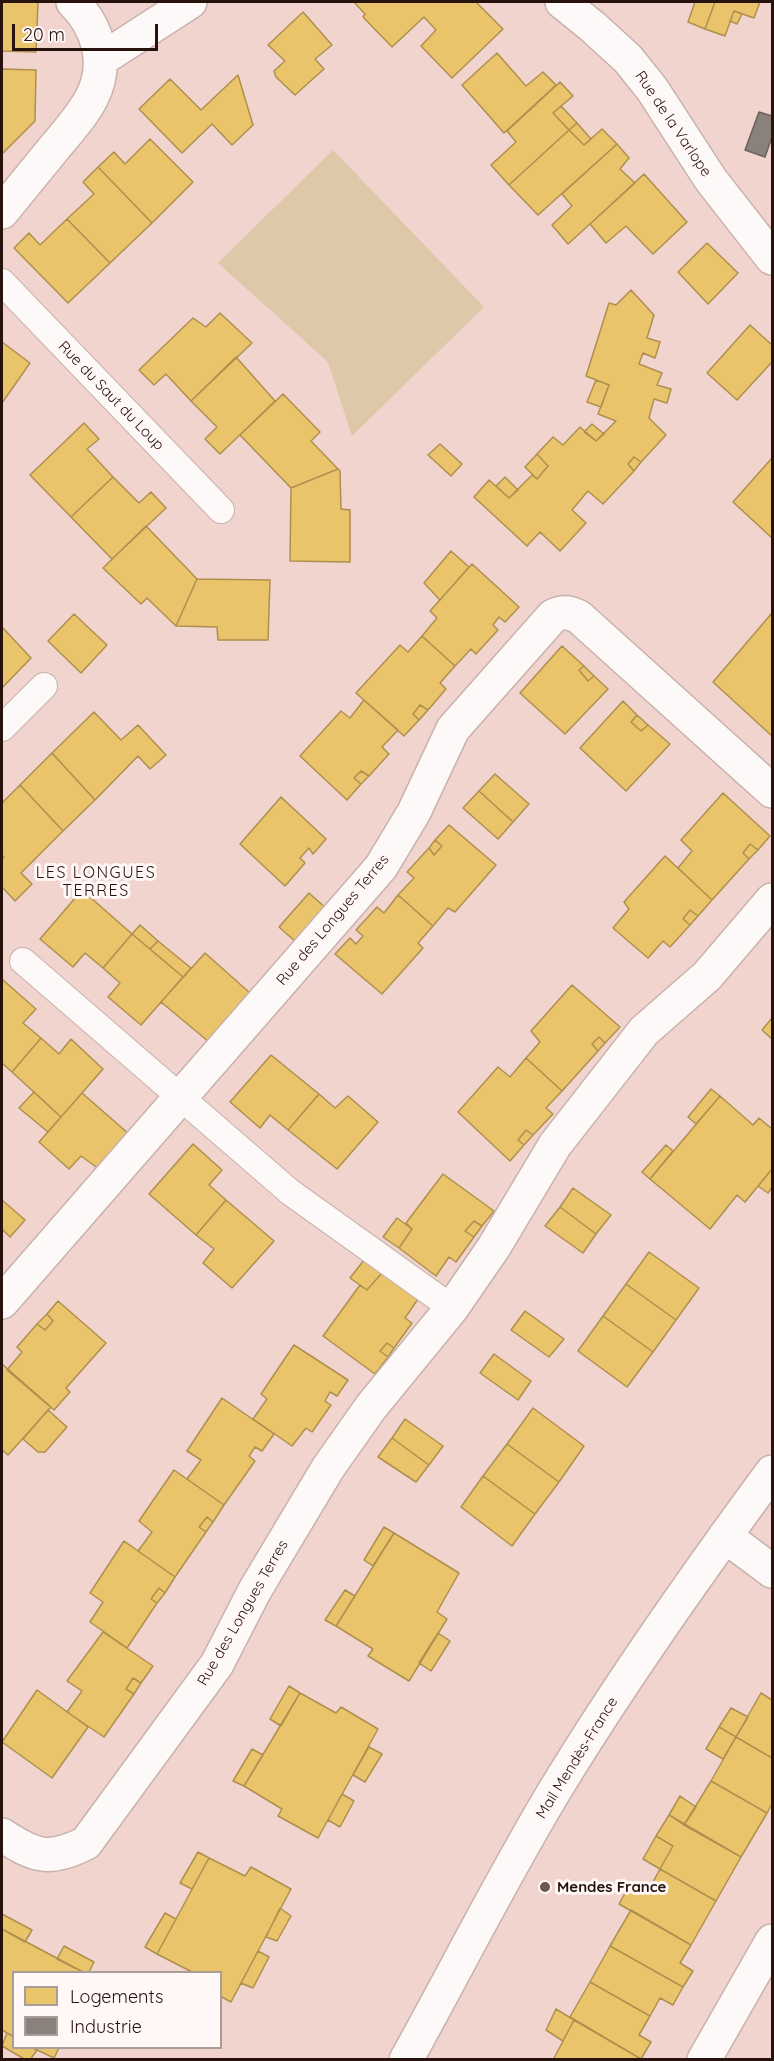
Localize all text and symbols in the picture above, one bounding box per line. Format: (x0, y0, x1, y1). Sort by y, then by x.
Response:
scale bar (15, 12, 160, 50)
text: 20 m (23, 23, 65, 46)
street label: Rue de la Varlope (631, 68, 715, 180)
street label: Rue du Saut du Loup (54, 338, 168, 454)
street label: Rue des Longues Terres (273, 851, 393, 989)
district label: LES LONGUES TERRES (36, 863, 156, 901)
street label: Rue des Longues Terres (194, 1537, 292, 1689)
street label: Mail Mendès-France (532, 1694, 622, 1822)
place label: Mendes France (557, 1878, 666, 1896)
marker: Mendes France (538, 1880, 552, 1894)
legend (12, 1971, 222, 2049)
text: Logements (70, 1985, 163, 2008)
text: Industrie (70, 2015, 142, 2038)

